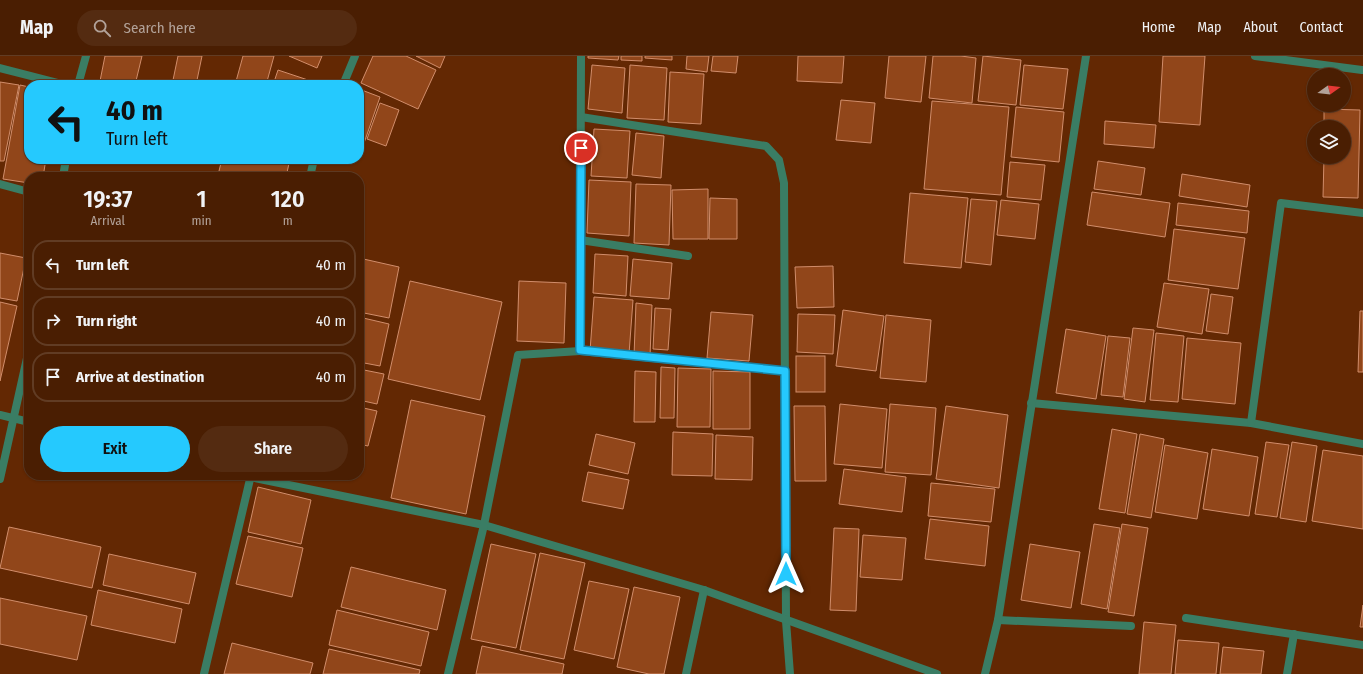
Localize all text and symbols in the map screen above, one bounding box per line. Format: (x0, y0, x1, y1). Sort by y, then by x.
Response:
search box (77, 10, 357, 46)
text: Map (20, 16, 53, 39)
icon: search (91, 17, 113, 39)
text: Search here (123, 19, 196, 37)
text: Home (1142, 19, 1175, 36)
text: Map (1197, 19, 1221, 36)
text: About (1243, 19, 1278, 36)
text: Contact (1300, 19, 1343, 36)
north arrow (1307, 68, 1351, 112)
map controls (1307, 68, 1351, 164)
text: 40 m (106, 94, 163, 127)
icon: left (40, 96, 92, 148)
button: layers (1307, 120, 1351, 164)
text: Turn left (106, 128, 168, 150)
pin (564, 131, 598, 165)
icon: arrive (570, 137, 592, 159)
text: 19:37 (83, 185, 132, 213)
text: 1 (197, 185, 207, 213)
text: 120 (271, 185, 305, 213)
text: Arrival (91, 213, 125, 228)
text: min (192, 213, 212, 228)
text: m (283, 213, 293, 228)
icon: left (42, 254, 64, 276)
text: Turn left (76, 256, 129, 274)
text: 40 m (316, 256, 346, 274)
icon: right (42, 310, 64, 332)
text: Turn right (76, 312, 137, 330)
text: 40 m (316, 312, 346, 330)
icon: arrive (42, 366, 64, 388)
text: Arrive at destination (76, 368, 204, 386)
text: 40 m (316, 368, 346, 386)
button: Exit (40, 426, 190, 472)
button: Share (198, 426, 348, 472)
position arrow (765, 553, 807, 595)

